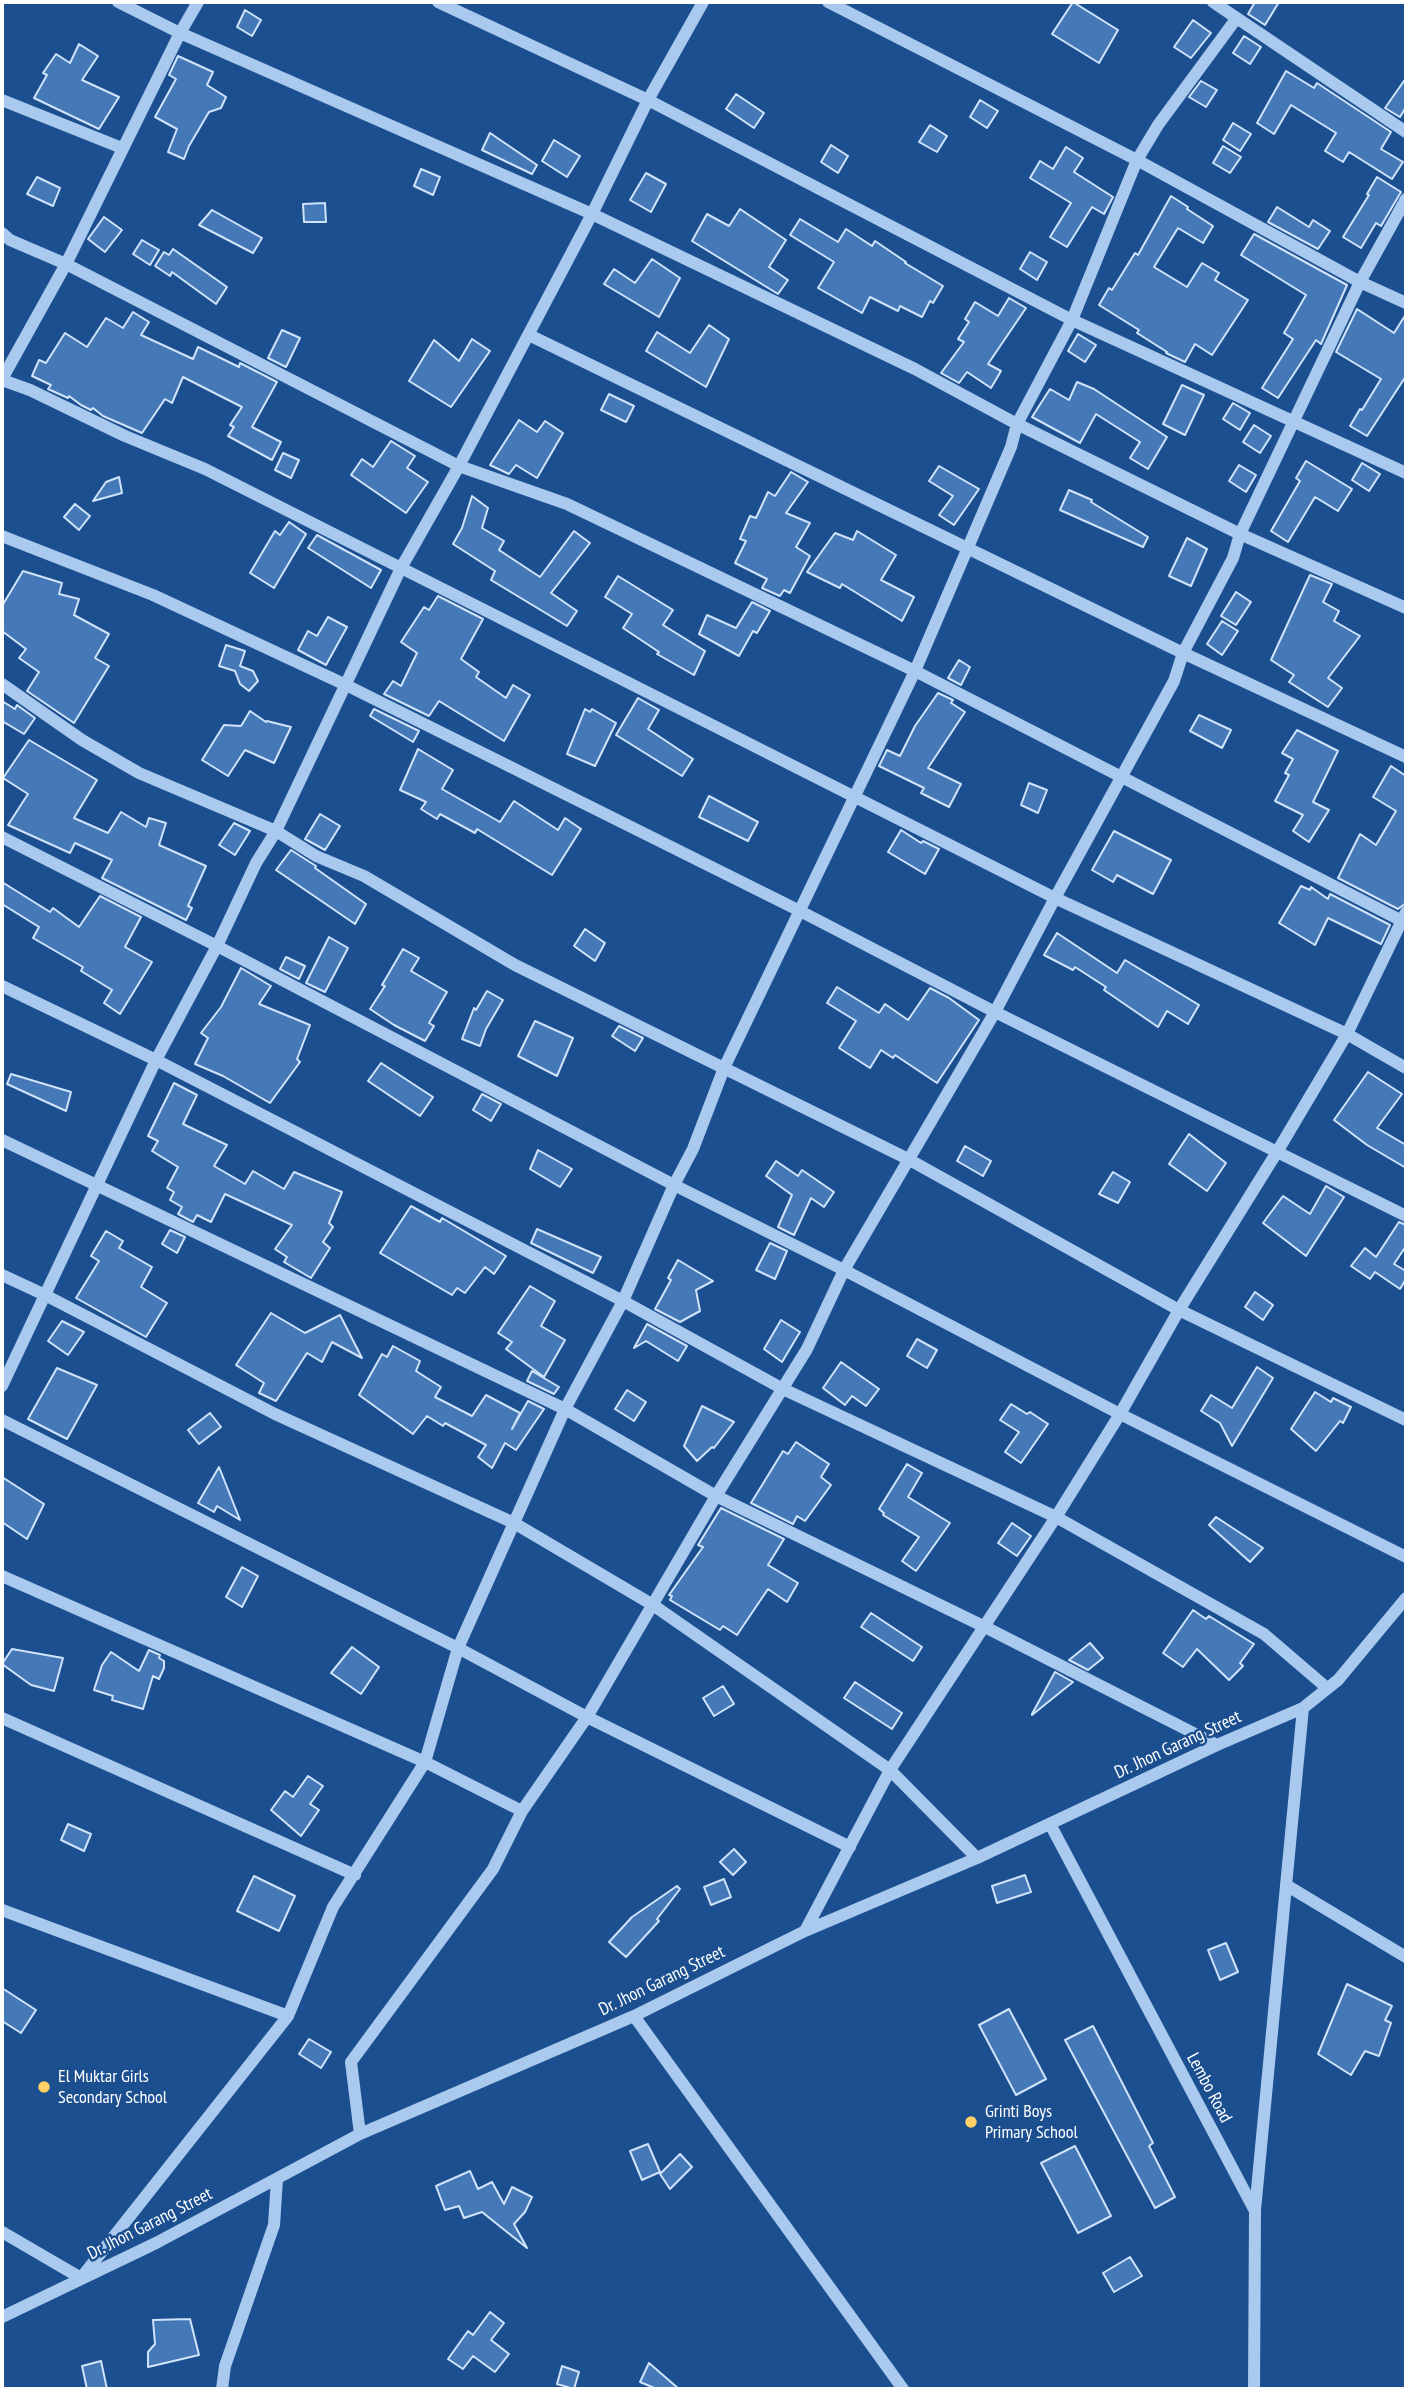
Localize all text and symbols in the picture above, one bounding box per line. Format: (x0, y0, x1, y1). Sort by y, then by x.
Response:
street label: Dr. Jhon Garang Street (1111, 1706, 1245, 1784)
street label: Dr. Jhon Garang Street (596, 1941, 728, 2021)
street label: Lembo Road (1182, 2049, 1236, 2127)
place label: El Muktar Girls Secondary School (58, 2066, 167, 2108)
marker: El Muktar Girls Secondary School (36, 2079, 52, 2095)
place label: Grinti Boys Primary School (985, 2101, 1078, 2144)
marker: Grinti Boys Primary School (963, 2114, 979, 2130)
street label: Dr. Jhon Garang Street (84, 2183, 216, 2265)

